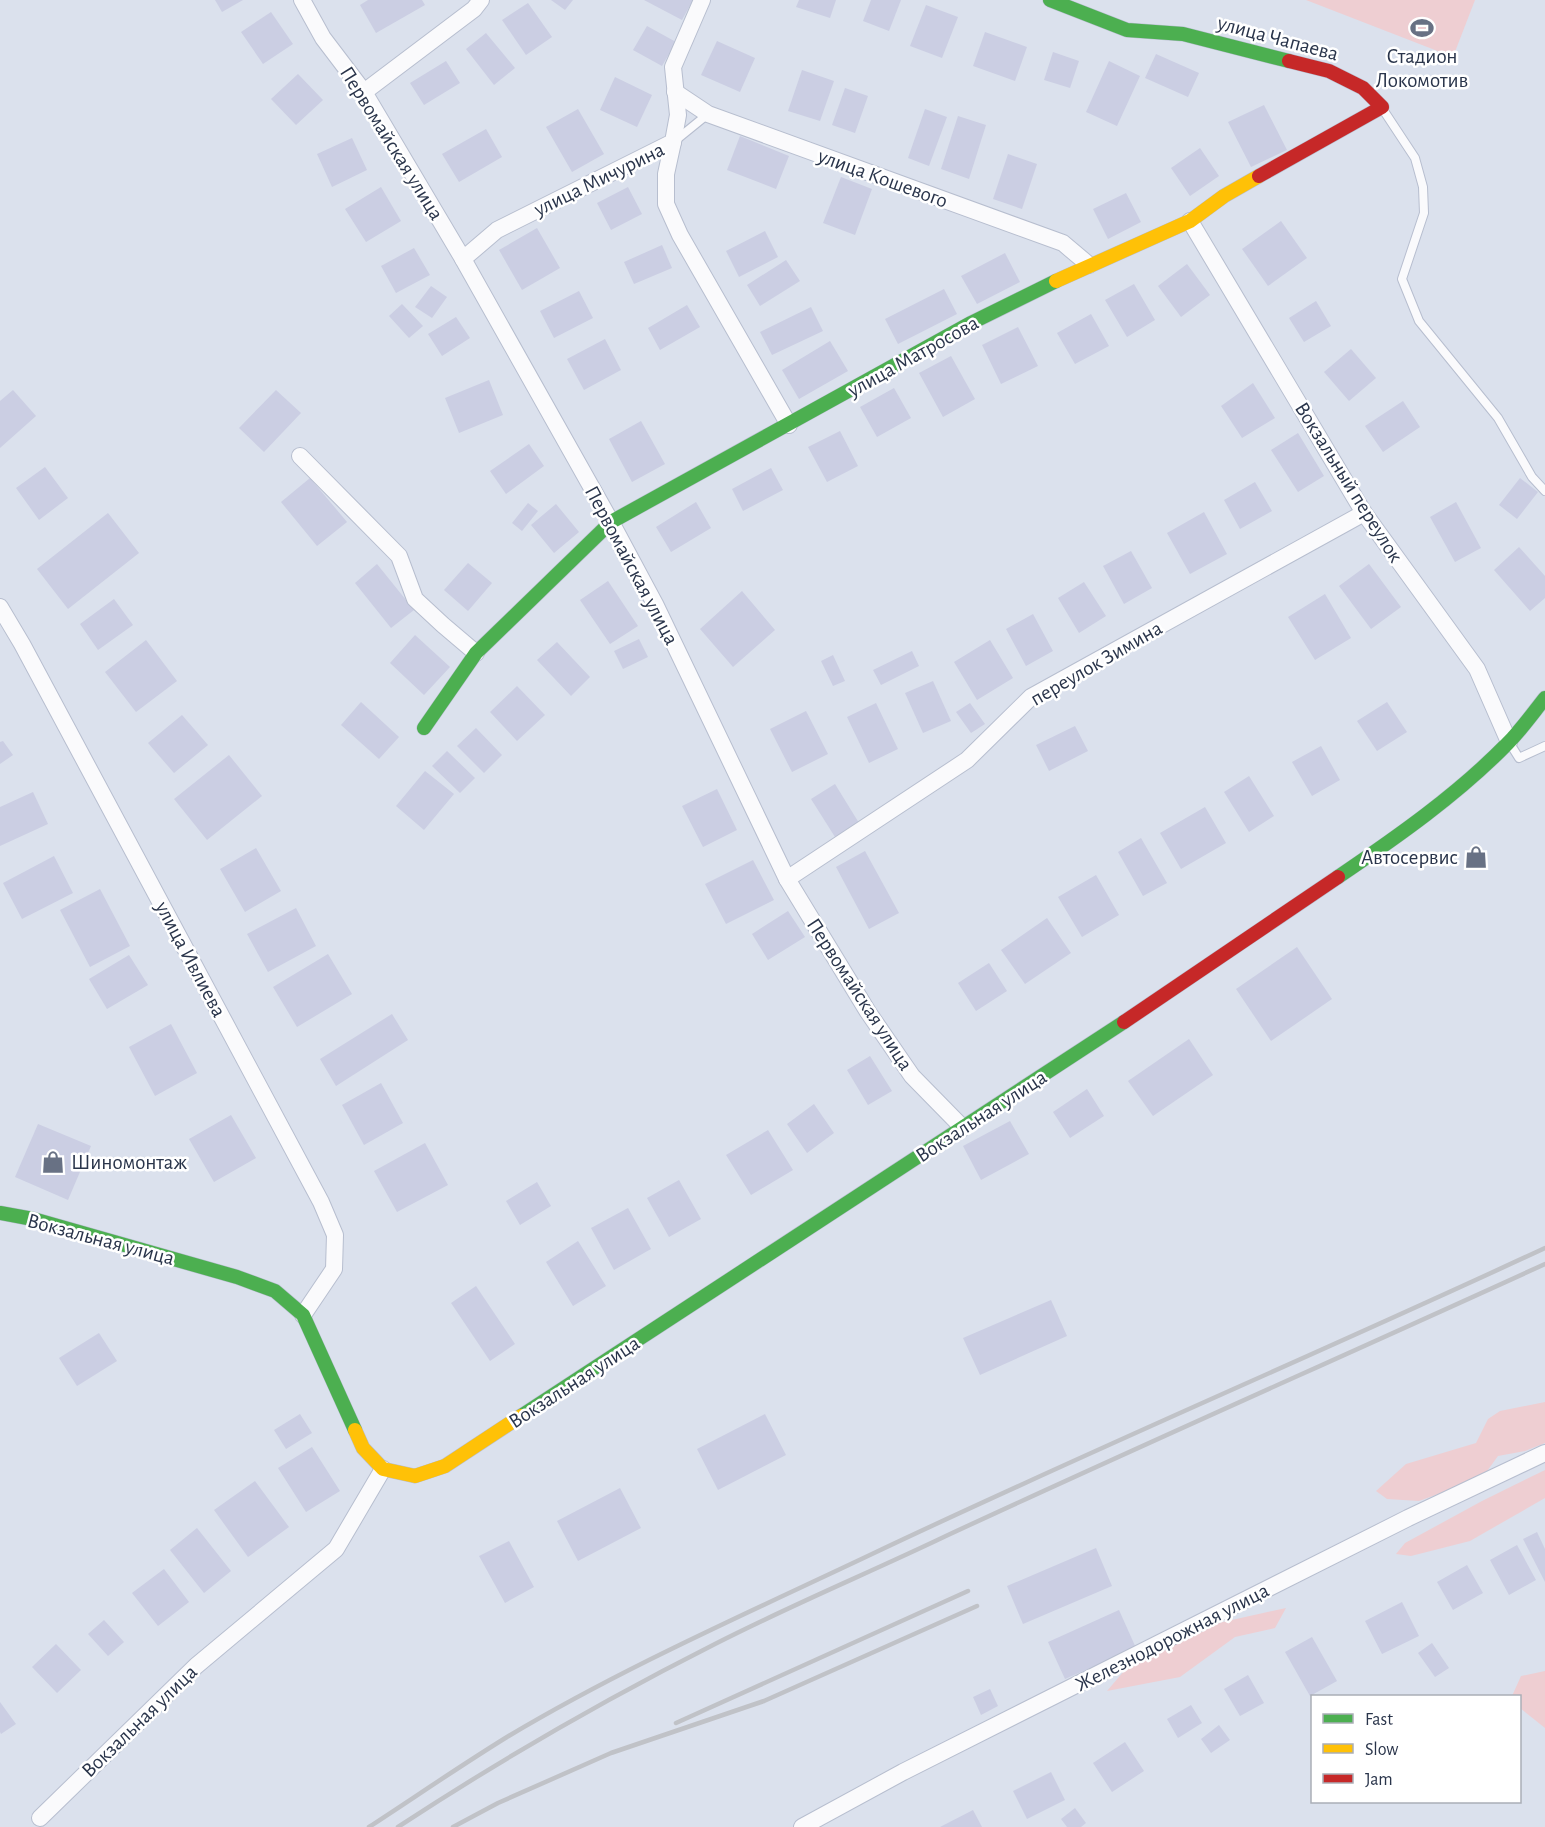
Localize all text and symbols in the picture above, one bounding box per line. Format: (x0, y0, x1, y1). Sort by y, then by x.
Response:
street label: улица Чапаева (1214, 12, 1341, 65)
sports icon: Стадион Локомотив (1409, 15, 1435, 41)
place label: Стадион Локомотив (1376, 46, 1468, 91)
street label: Первомайская улица (336, 63, 448, 224)
street label: улица Мичурина (530, 139, 668, 221)
street label: улица Кошевого (814, 145, 950, 212)
street label: улица Матросова (843, 312, 983, 401)
street label: Вокзальный переулок (1291, 398, 1407, 566)
street label: Первомайская улица (581, 482, 683, 649)
street label: переулок Зимина (1027, 617, 1166, 710)
shop icon: Автосервис (1463, 844, 1489, 870)
place label: Автосервис (1361, 847, 1458, 868)
street label: улица Ивлиева (151, 897, 230, 1021)
street label: Первомайская улица (803, 914, 917, 1074)
street label: Вокзальная улица (912, 1066, 1051, 1166)
shop icon: Шиномонтаж (40, 1149, 66, 1175)
place label: Шиномонтаж (71, 1152, 187, 1173)
street label: Вокзальная улица (25, 1210, 177, 1269)
street label: Вокзальная улица (505, 1332, 644, 1432)
street label: Железнодорожная улица (1072, 1579, 1273, 1695)
street label: Вокзальная улица (78, 1661, 201, 1781)
legend (1311, 1695, 1521, 1803)
text: Fast (1365, 1711, 1393, 1729)
text: Slow (1365, 1741, 1398, 1759)
text: Jam (1365, 1771, 1393, 1789)

